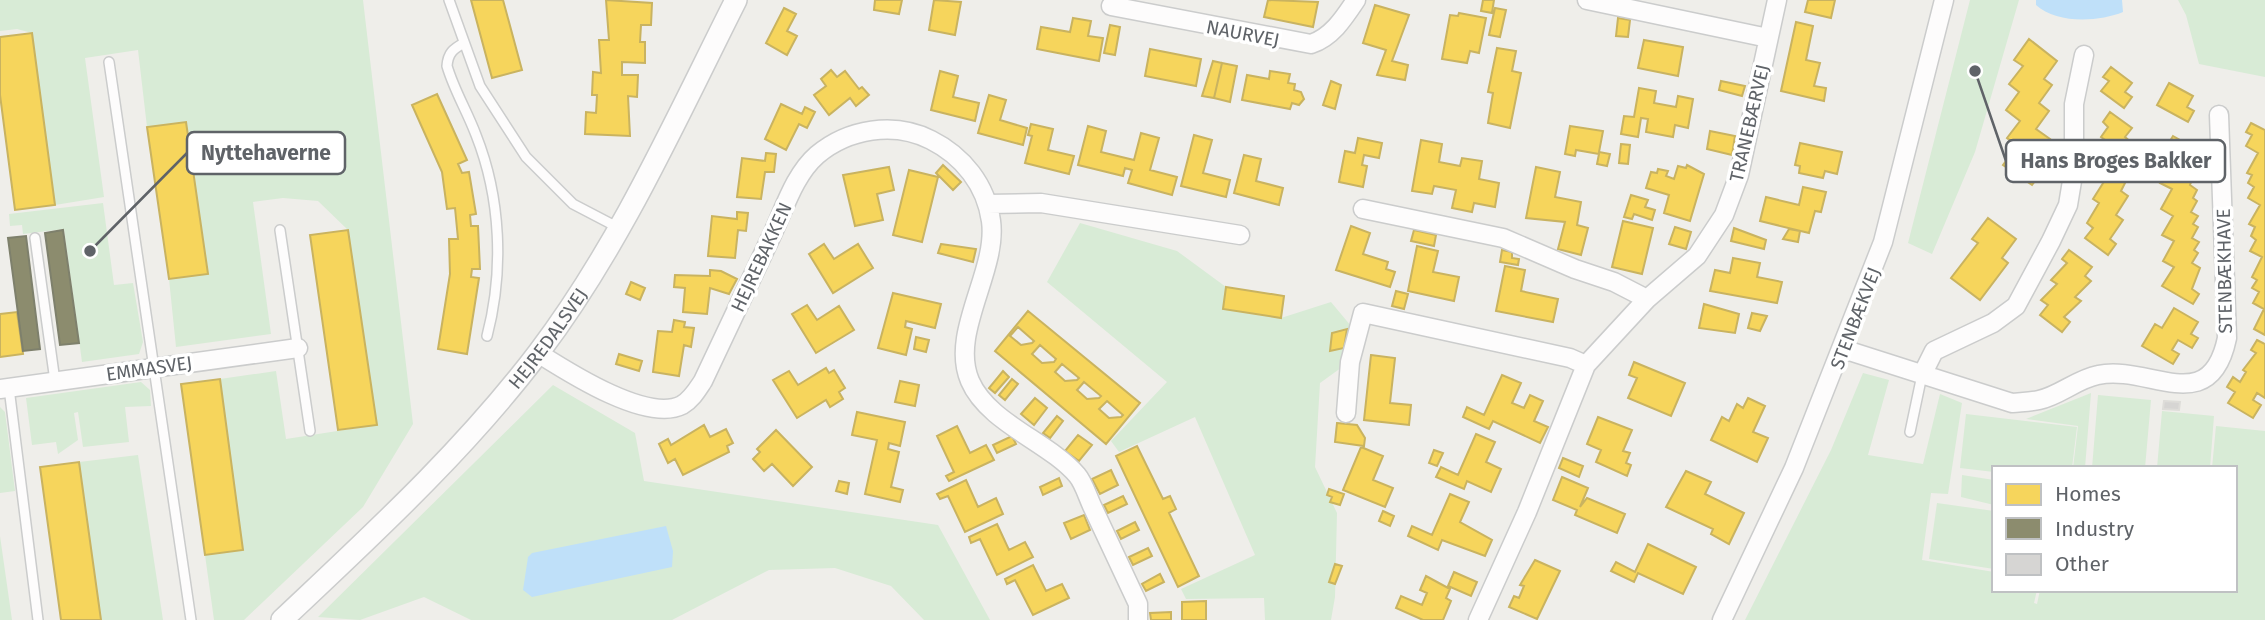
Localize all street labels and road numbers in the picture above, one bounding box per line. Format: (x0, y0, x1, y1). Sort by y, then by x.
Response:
street label: NAURVEJ (1204, 15, 1281, 52)
street label: TRANEBÆRVEJ (1725, 62, 1774, 184)
street label: HEJREBAKKEN (726, 199, 797, 316)
street label: STENBÆKHAVE (2212, 208, 2237, 334)
street label: STENBÆKVEJ (1825, 264, 1885, 372)
street label: HEJREDALSVEJ (504, 284, 592, 394)
street label: EMMASVEJ (104, 351, 194, 386)

